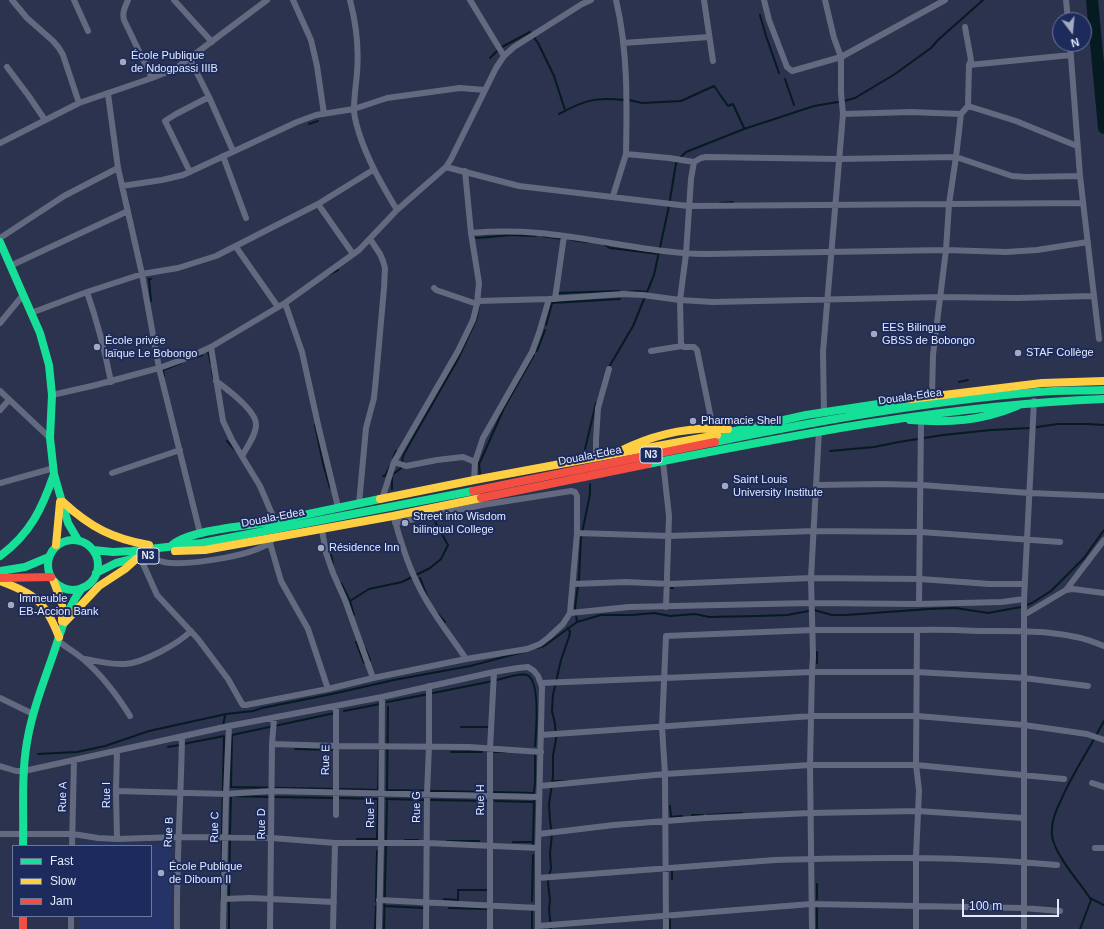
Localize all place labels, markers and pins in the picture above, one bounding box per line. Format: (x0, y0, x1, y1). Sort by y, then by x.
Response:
place label: École Publique de Ndogpassi IIIB (131, 49, 218, 75)
marker: École Publique de Ndogpassi IIIB (118, 57, 128, 67)
place label: EES Bilingue GBSS de Bobongo (882, 321, 975, 347)
marker: EES Bilingue GBSS de Bobongo (869, 329, 879, 339)
place label: École privée laïque Le Bobongo (105, 334, 197, 360)
marker: École privée laïque Le Bobongo (92, 342, 102, 352)
place label: STAF Collège (1026, 346, 1094, 360)
marker: STAF Collège (1013, 348, 1023, 358)
place label: Pharmacie Shell (701, 414, 781, 428)
marker: Pharmacie Shell (688, 416, 698, 426)
place label: Saint Louis University Institute (733, 473, 823, 499)
marker: Saint Louis University Institute (720, 481, 730, 491)
place label: Street into Wisdom bilingual College (413, 510, 506, 536)
marker: Street into Wisdom bilingual College (400, 518, 410, 528)
place label: Résidence Inn (329, 541, 399, 555)
marker: Résidence Inn (316, 543, 326, 553)
place label: Immeuble EB-Accion Bank (19, 592, 98, 618)
marker: Immeuble EB-Accion Bank (6, 600, 16, 610)
place label: École Publique de Diboum II (169, 860, 242, 886)
marker: École Publique de Diboum II (156, 868, 166, 878)

